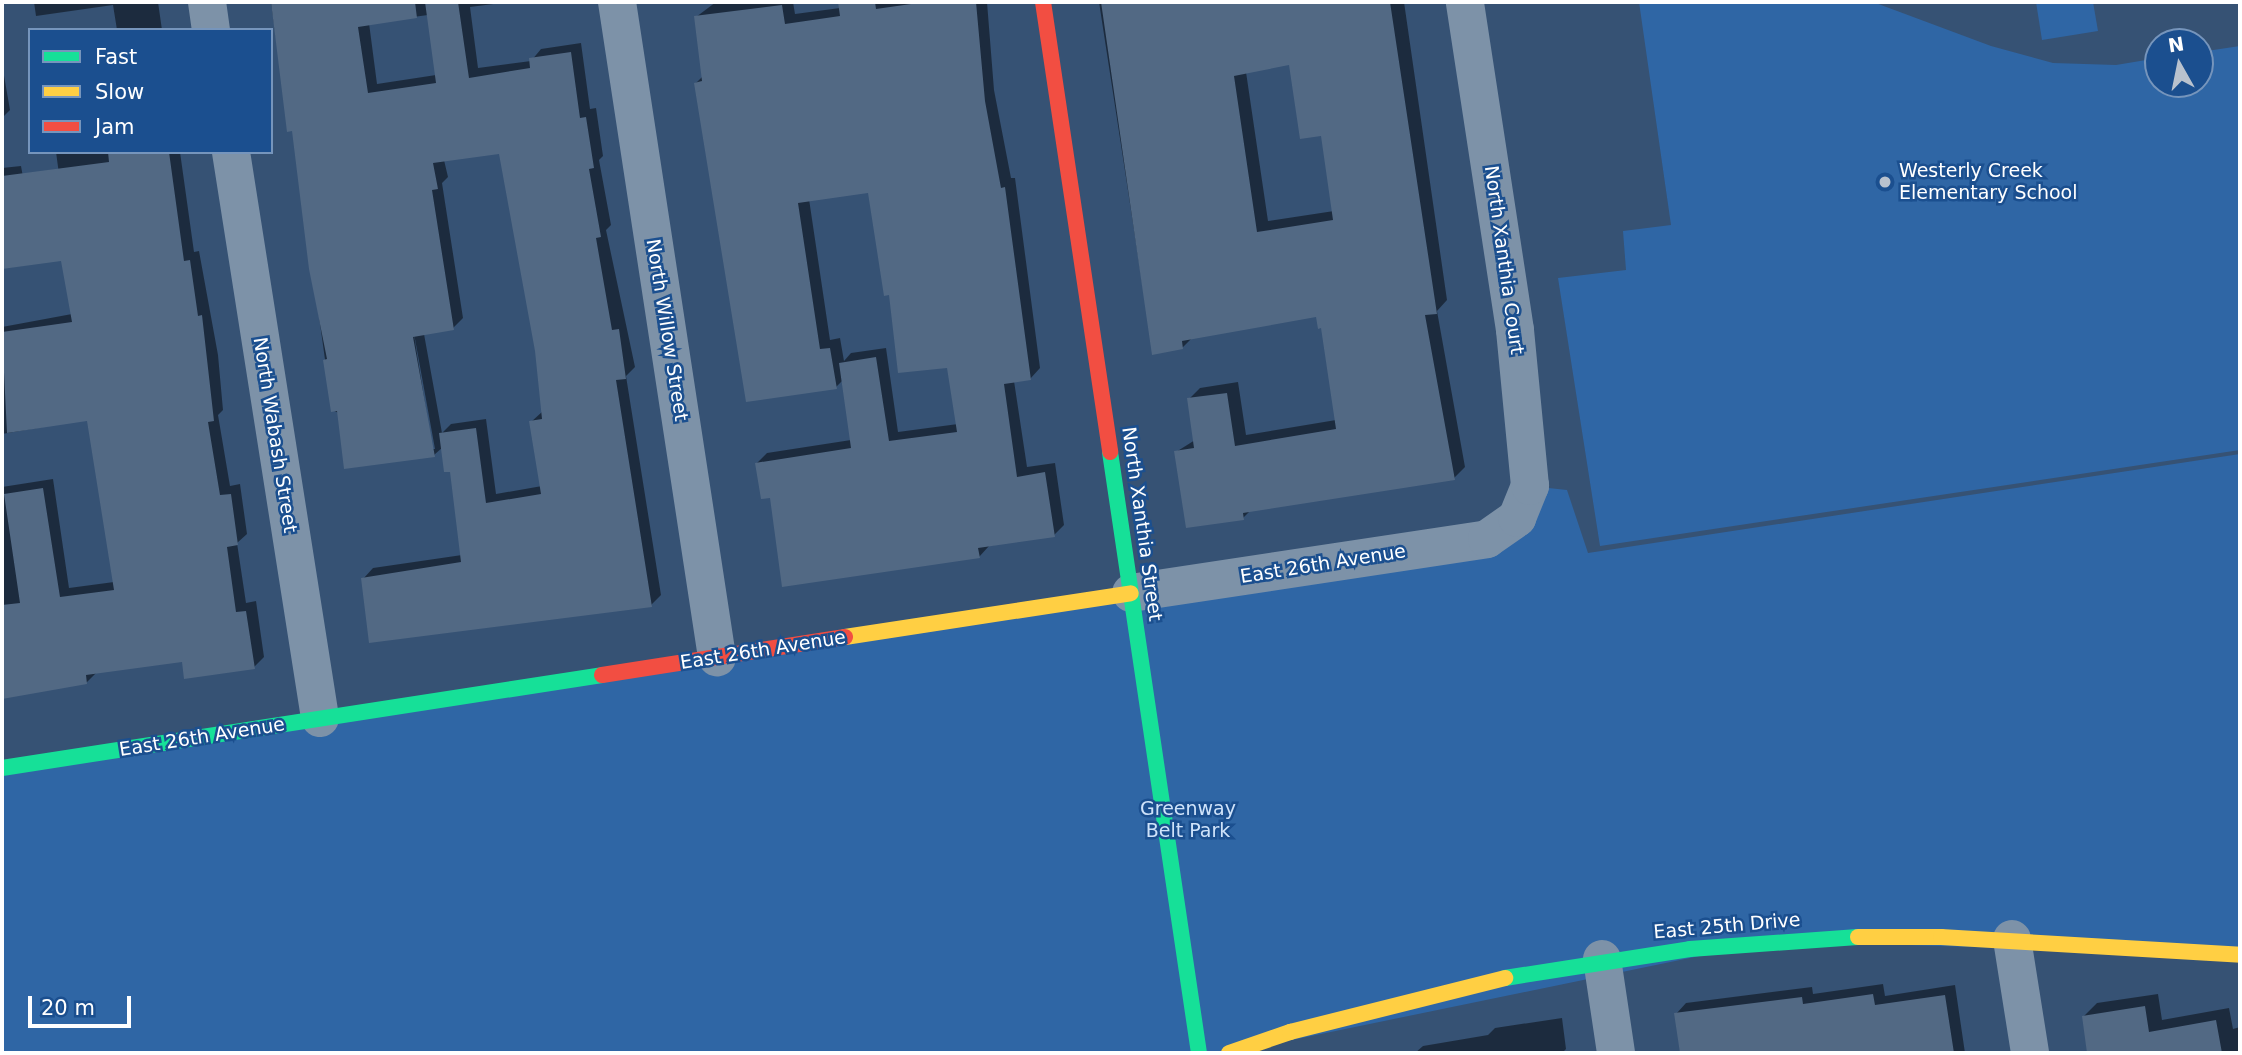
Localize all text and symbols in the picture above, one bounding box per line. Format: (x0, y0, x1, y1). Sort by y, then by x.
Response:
legend (28, 28, 273, 154)
north arrow (2144, 28, 2214, 98)
text: N (2166, 32, 2186, 56)
text: Fast (95, 45, 137, 69)
text: Slow (95, 80, 144, 104)
text: Jam (95, 115, 135, 139)
place label: Westerly Creek Elementary School (1899, 160, 2077, 204)
street label: North Xanthia Court (1479, 164, 1529, 356)
marker: Westerly Creek Elementary School (1877, 174, 1893, 190)
street label: North Willow Street (641, 237, 693, 423)
street label: North Wabash Street (248, 336, 302, 534)
street label: North Xanthia Street (1117, 425, 1167, 623)
street label: East 26th Avenue (1239, 540, 1407, 588)
street label: East 26th Avenue (679, 626, 847, 674)
street label: East 26th Avenue (118, 713, 286, 761)
park label: Greenway Belt Park (1140, 798, 1236, 842)
street label: East 25th Drive (1653, 908, 1801, 944)
scale bar (32, 982, 135, 1026)
text: 20 m (41, 996, 95, 1020)

